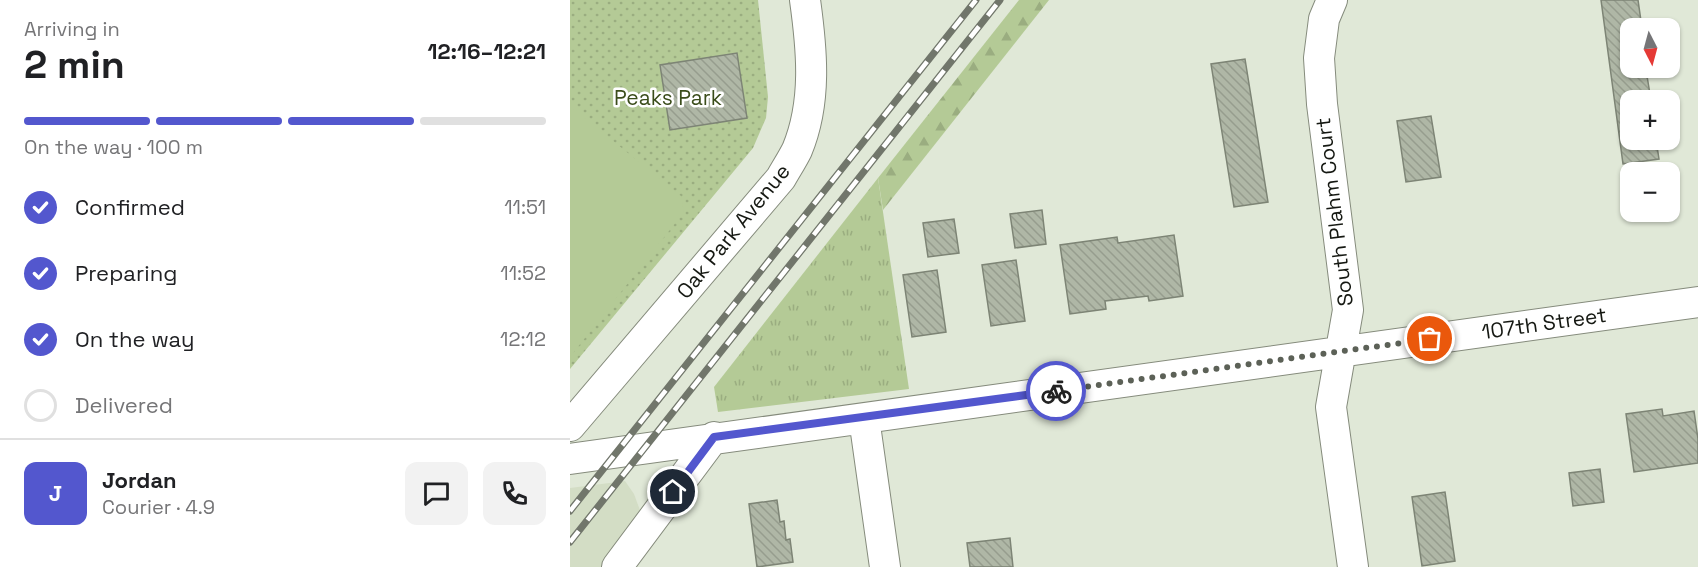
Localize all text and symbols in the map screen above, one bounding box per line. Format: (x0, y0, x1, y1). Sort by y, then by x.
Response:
text: Arriving in (24, 16, 120, 42)
north arrow (1620, 18, 1680, 78)
map controls (1620, 18, 1680, 222)
text: 12:16–12:21 (427, 37, 546, 65)
text: 2 min (24, 40, 125, 89)
park label: Peaks Park (614, 84, 722, 111)
button: + (1620, 90, 1680, 150)
street label: South Plahm Court (1309, 116, 1359, 308)
text: On the way · 100 m (24, 134, 203, 160)
street label: Oak Park Avenue (670, 158, 796, 304)
button: − (1620, 162, 1680, 222)
icon: check (24, 191, 57, 224)
text: Confirmed (75, 193, 185, 221)
text: 11:51 (504, 194, 546, 220)
icon: check (24, 257, 57, 290)
text: Preparing (75, 259, 177, 287)
text: 11:52 (500, 260, 546, 286)
street label: 107th Street (1480, 301, 1608, 345)
pin (1404, 313, 1455, 364)
icon: bag (1413, 322, 1446, 355)
icon: check (24, 323, 57, 356)
text: On the way (75, 325, 194, 353)
text: 12:12 (500, 326, 546, 352)
courier (1026, 361, 1086, 421)
icon: bike (1040, 375, 1073, 408)
text: Delivered (75, 391, 173, 419)
button: chat (405, 462, 468, 525)
button: phone (483, 462, 546, 525)
text: Jordan (102, 466, 177, 494)
pin (647, 466, 698, 517)
icon: home (656, 475, 689, 508)
text: J (49, 479, 62, 507)
text: Courier · 4.9 (102, 494, 215, 520)

